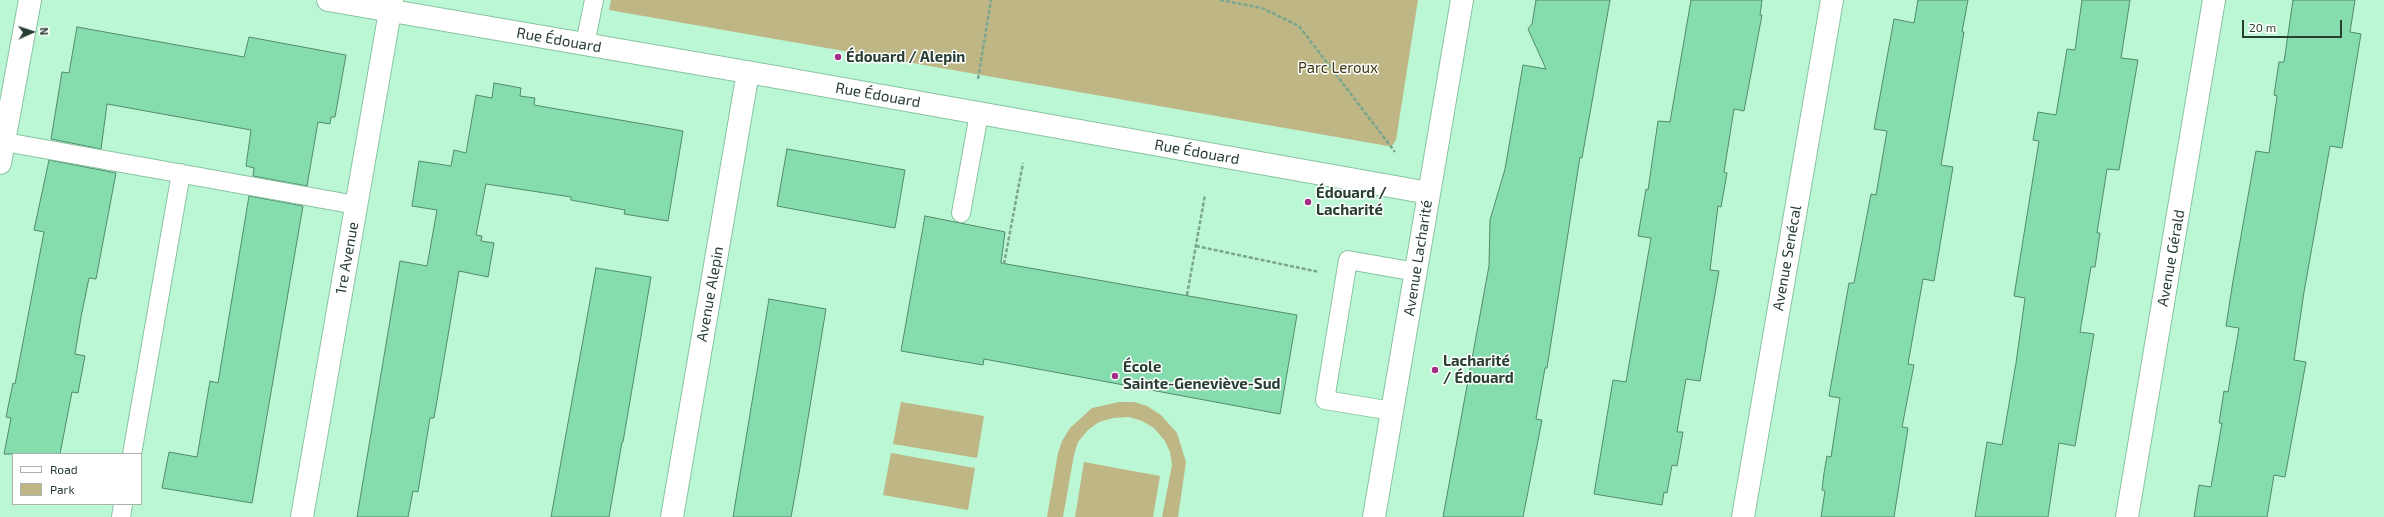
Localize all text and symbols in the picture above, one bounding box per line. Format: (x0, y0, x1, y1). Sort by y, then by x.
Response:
north arrow (12, 12, 52, 52)
scale bar (2244, 12, 2344, 38)
text: 20 m (2249, 20, 2276, 34)
street label: Rue Édouard (515, 24, 603, 56)
text: N (38, 27, 51, 36)
place label: Édouard / Alepin (846, 48, 965, 66)
marker: Édouard / Alepin (833, 52, 843, 62)
park label: Parc Leroux (1298, 59, 1378, 77)
street label: Rue Édouard (834, 79, 922, 111)
street label: Rue Édouard (1153, 136, 1241, 168)
place label: Édouard / Lacharité (1316, 184, 1387, 219)
marker: Édouard / Lacharité (1303, 197, 1313, 207)
street label: Avenue Lacharité (1400, 199, 1436, 317)
street label: Avenue Senécal (1769, 204, 1805, 312)
street label: Avenue Gérald (2154, 208, 2188, 308)
street label: 1re Avenue (332, 220, 362, 296)
street label: Avenue Alepin (693, 245, 727, 343)
place label: Lacharité / Édouard (1443, 352, 1514, 387)
place label: École Sainte-Geneviève-Sud (1123, 358, 1280, 393)
marker: Lacharité / Édouard (1430, 365, 1440, 375)
marker: École Sainte-Geneviève-Sud (1110, 371, 1120, 381)
legend (12, 453, 142, 505)
text: Road (50, 462, 78, 476)
text: Park (50, 482, 75, 496)

